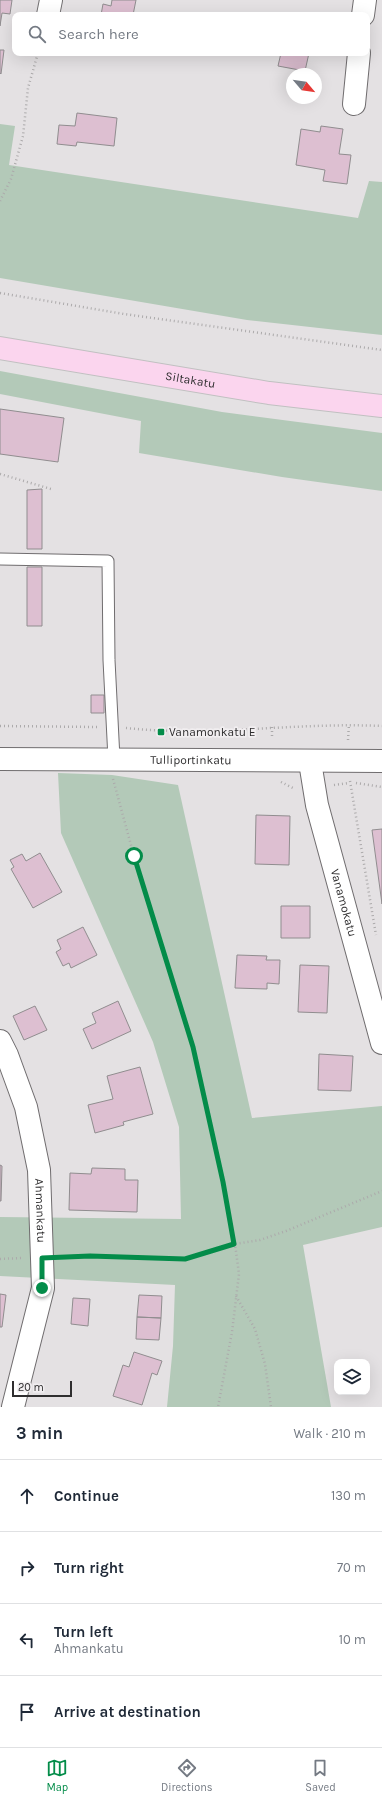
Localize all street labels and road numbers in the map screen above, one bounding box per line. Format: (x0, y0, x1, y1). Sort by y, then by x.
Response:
street label: Siltakatu (164, 369, 216, 391)
street label: Tulliportinkatu (150, 753, 232, 767)
street label: Vanamokatu (328, 867, 360, 938)
street label: Ahmankatu (32, 1178, 48, 1243)

